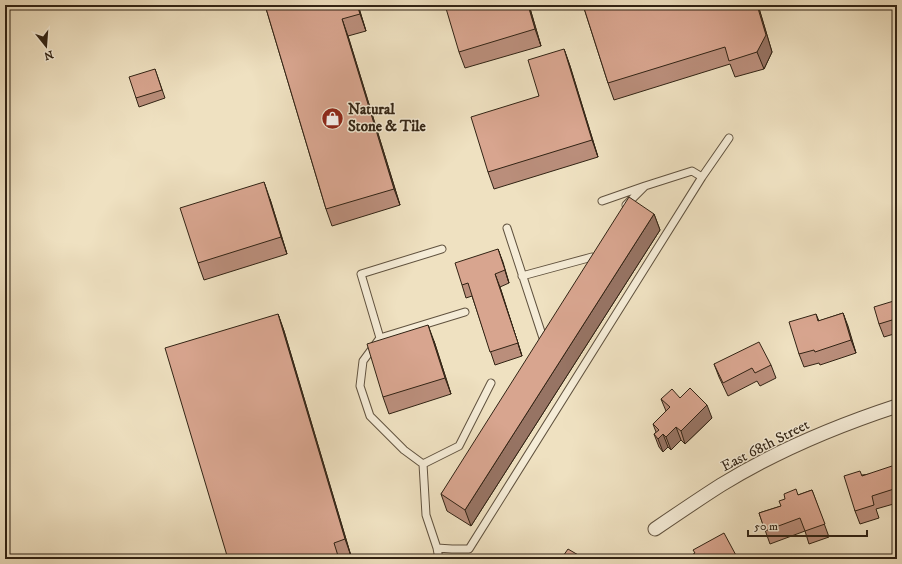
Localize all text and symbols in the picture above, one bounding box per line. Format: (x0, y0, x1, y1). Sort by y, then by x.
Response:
north arrow (26, 26, 66, 66)
text: N (42, 47, 55, 63)
place label: Natural Stone & Tile (348, 100, 427, 136)
shop icon: Natural Stone & Tile (320, 105, 346, 131)
street label: East 68th Street (718, 415, 813, 476)
scale bar (748, 512, 867, 538)
text: 50 m (754, 519, 778, 534)

